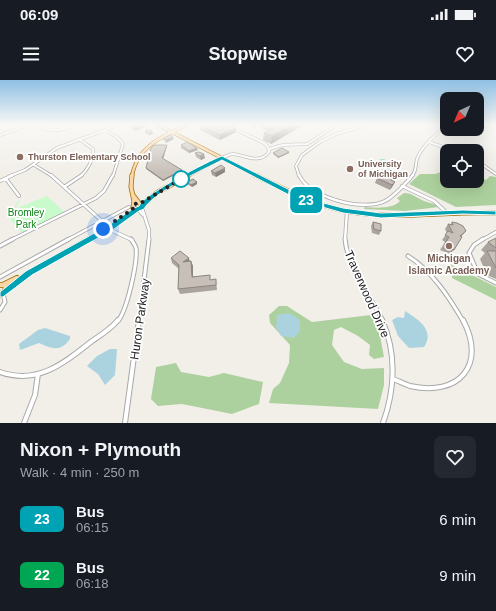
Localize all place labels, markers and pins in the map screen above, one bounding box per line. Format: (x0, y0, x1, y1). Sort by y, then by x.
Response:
marker: Thurston Elementary School (15, 152, 25, 162)
place label: Thurston Elementary School (28, 152, 151, 162)
place label: University of Michigan (358, 159, 408, 179)
marker: University of Michigan (345, 164, 355, 174)
unlabelled marker (172, 170, 190, 188)
marker: Michigan Islamic Academy (444, 241, 454, 251)
place label: Michigan Islamic Academy (409, 253, 490, 276)

